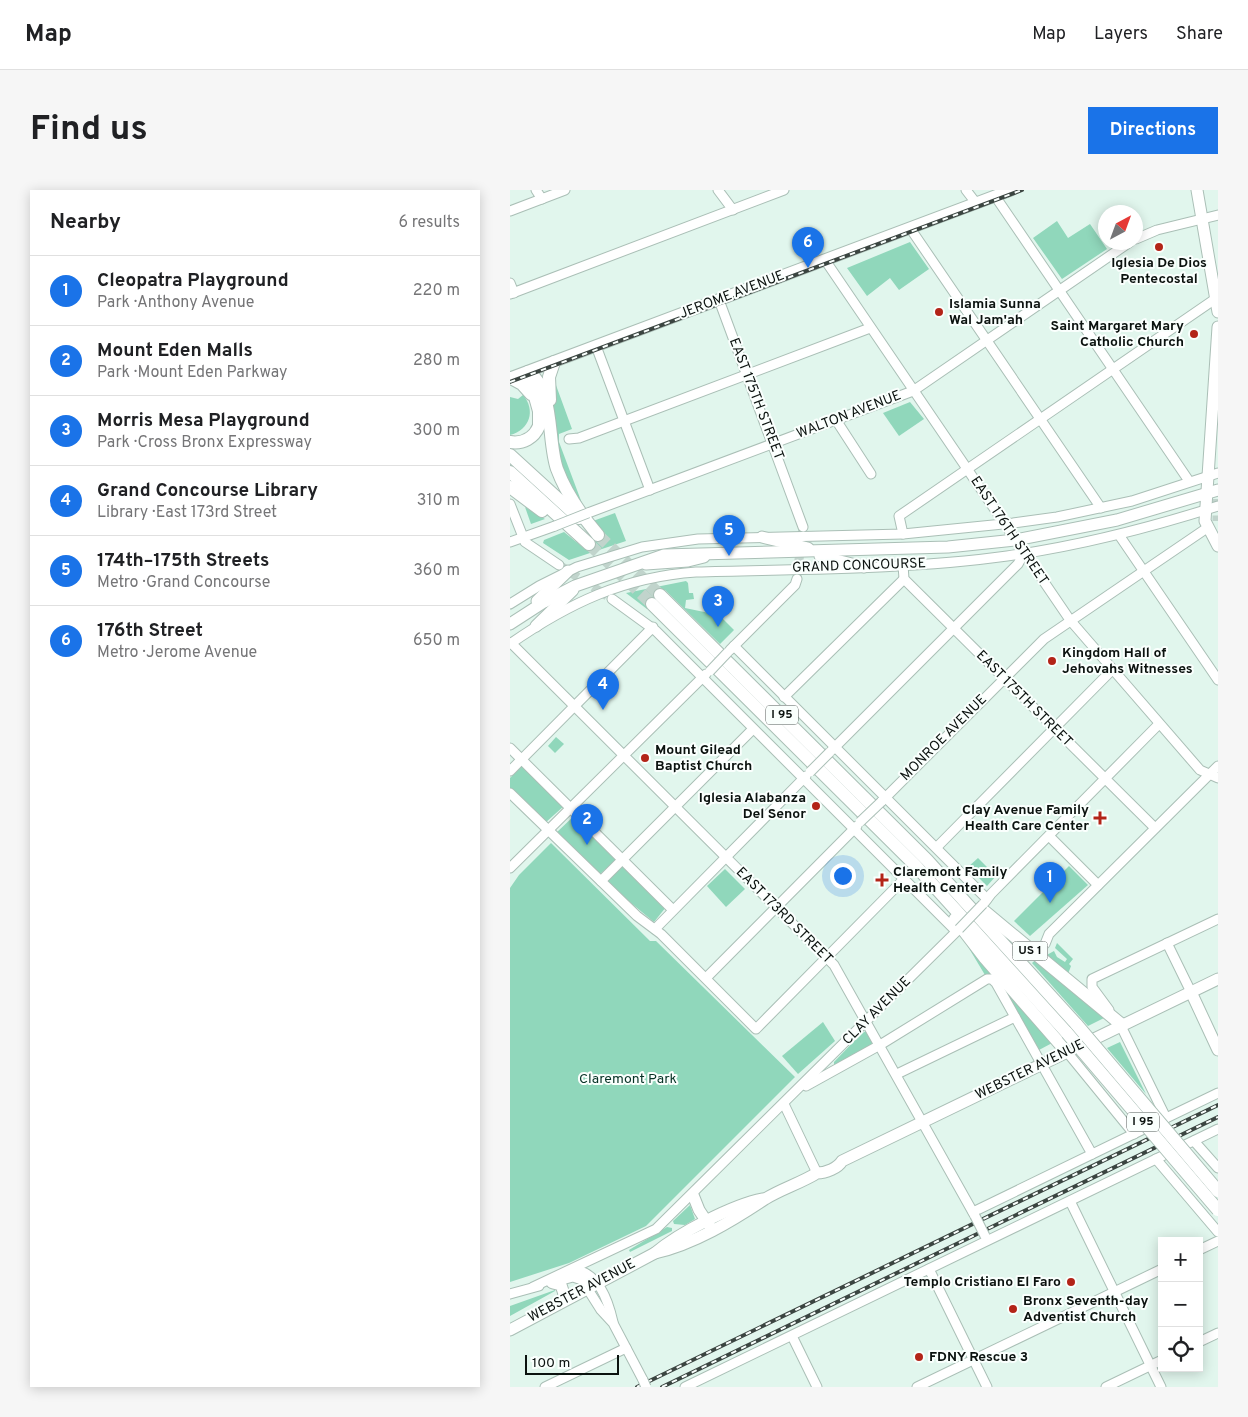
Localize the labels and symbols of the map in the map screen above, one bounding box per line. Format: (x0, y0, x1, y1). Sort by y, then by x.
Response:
north arrow (1098, 205, 1143, 250)
pin: 6 (792, 227, 824, 268)
marker: Iglesia De Dios Pentecostal (1153, 241, 1165, 253)
place label: Iglesia De Dios Pentecostal (1111, 255, 1207, 288)
street label: JEROME AVENUE (677, 267, 787, 323)
place label: Islamia Sunna Wal Jam'ah (949, 296, 1041, 329)
marker: Islamia Sunna Wal Jam'ah (933, 306, 945, 318)
place label: Saint Margaret Mary Catholic Church (1051, 318, 1184, 351)
marker: Saint Margaret Mary Catholic Church (1188, 328, 1200, 340)
street label: EAST 175TH STREET (725, 336, 787, 462)
street label: WALTON AVENUE (794, 387, 904, 443)
street label: EAST 176TH STREET (966, 473, 1052, 589)
pin: 5 (713, 515, 745, 556)
street label: GRAND CONCOURSE (792, 555, 926, 577)
pin: 3 (702, 586, 734, 627)
place label: Kingdom Hall of Jehovahs Witnesses (1062, 645, 1193, 678)
street label: EAST 175TH STREET (972, 647, 1076, 751)
marker: Kingdom Hall of Jehovahs Witnesses (1046, 655, 1058, 667)
pin: 4 (587, 669, 619, 710)
street label: MONROE AVENUE (897, 691, 991, 785)
road number: I 95 (766, 706, 798, 724)
place label: Mount Gilead Baptist Church (655, 742, 752, 775)
marker: Mount Gilead Baptist Church (639, 752, 651, 764)
place label: Iglesia Alabanza Del Senor (699, 790, 806, 823)
marker: Iglesia Alabanza Del Senor (810, 800, 822, 812)
place label: Clay Avenue Family Health Care Center (962, 802, 1089, 835)
pin: 2 (571, 804, 603, 845)
marker: Clay Avenue Family Health Care Center (1093, 811, 1107, 825)
pin: 1 (1034, 862, 1066, 903)
your location (830, 863, 856, 889)
street label: EAST 173RD STREET (732, 864, 836, 968)
place label: Claremont Family Health Center (893, 864, 1007, 897)
marker: Claremont Family Health Center (875, 873, 889, 887)
road number: US 1 (1012, 941, 1048, 960)
street label: CLAY AVENUE (839, 973, 915, 1049)
street label: WEBSTER AVENUE (973, 1036, 1087, 1104)
park label: Claremont Park (579, 1071, 677, 1088)
road number: I 95 (1127, 1112, 1159, 1132)
street label: WEBSTER AVENUE (525, 1256, 639, 1326)
place label: Templo Cristiano El Faro (903, 1274, 1061, 1291)
marker: Templo Cristiano El Faro (1065, 1276, 1077, 1288)
place label: Bronx Seventh-day Adventist Church (1023, 1293, 1148, 1326)
marker: Bronx Seventh-day Adventist Church (1007, 1303, 1019, 1315)
place label: FDNY Rescue 3 (929, 1349, 1028, 1366)
marker: FDNY Rescue 3 (913, 1351, 925, 1363)
scale bar (525, 1352, 619, 1375)

